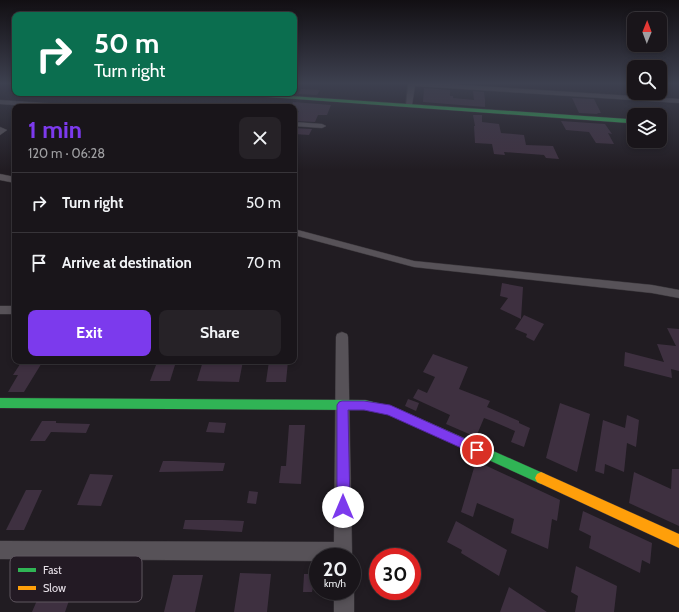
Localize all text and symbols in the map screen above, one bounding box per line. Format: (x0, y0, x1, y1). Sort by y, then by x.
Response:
north arrow (627, 12, 667, 52)
map controls (627, 12, 667, 148)
text: 50 m (94, 26, 159, 60)
icon: right (28, 28, 80, 80)
text: Turn right (94, 60, 165, 82)
button: search (627, 60, 667, 100)
button: layers (627, 108, 667, 148)
text: 1 min (28, 115, 82, 144)
button: close (239, 117, 281, 159)
text: 120 m · 06:28 (28, 145, 105, 161)
icon: right (28, 192, 50, 214)
text: Turn right (62, 194, 123, 212)
text: 50 m (246, 194, 281, 212)
icon: arrive (28, 252, 50, 274)
text: Arrive at destination (62, 254, 192, 272)
text: 70 m (247, 254, 281, 272)
button: Exit (28, 310, 151, 356)
button: Share (159, 310, 281, 356)
pin (460, 433, 494, 467)
icon: arrive (466, 439, 488, 461)
position arrow (322, 486, 364, 528)
speed limit sign: 30 (369, 548, 421, 600)
legend (10, 556, 142, 602)
text: 20 (323, 557, 347, 581)
text: Fast (43, 563, 62, 577)
text: km/h (324, 577, 346, 590)
text: Slow (43, 581, 66, 595)

